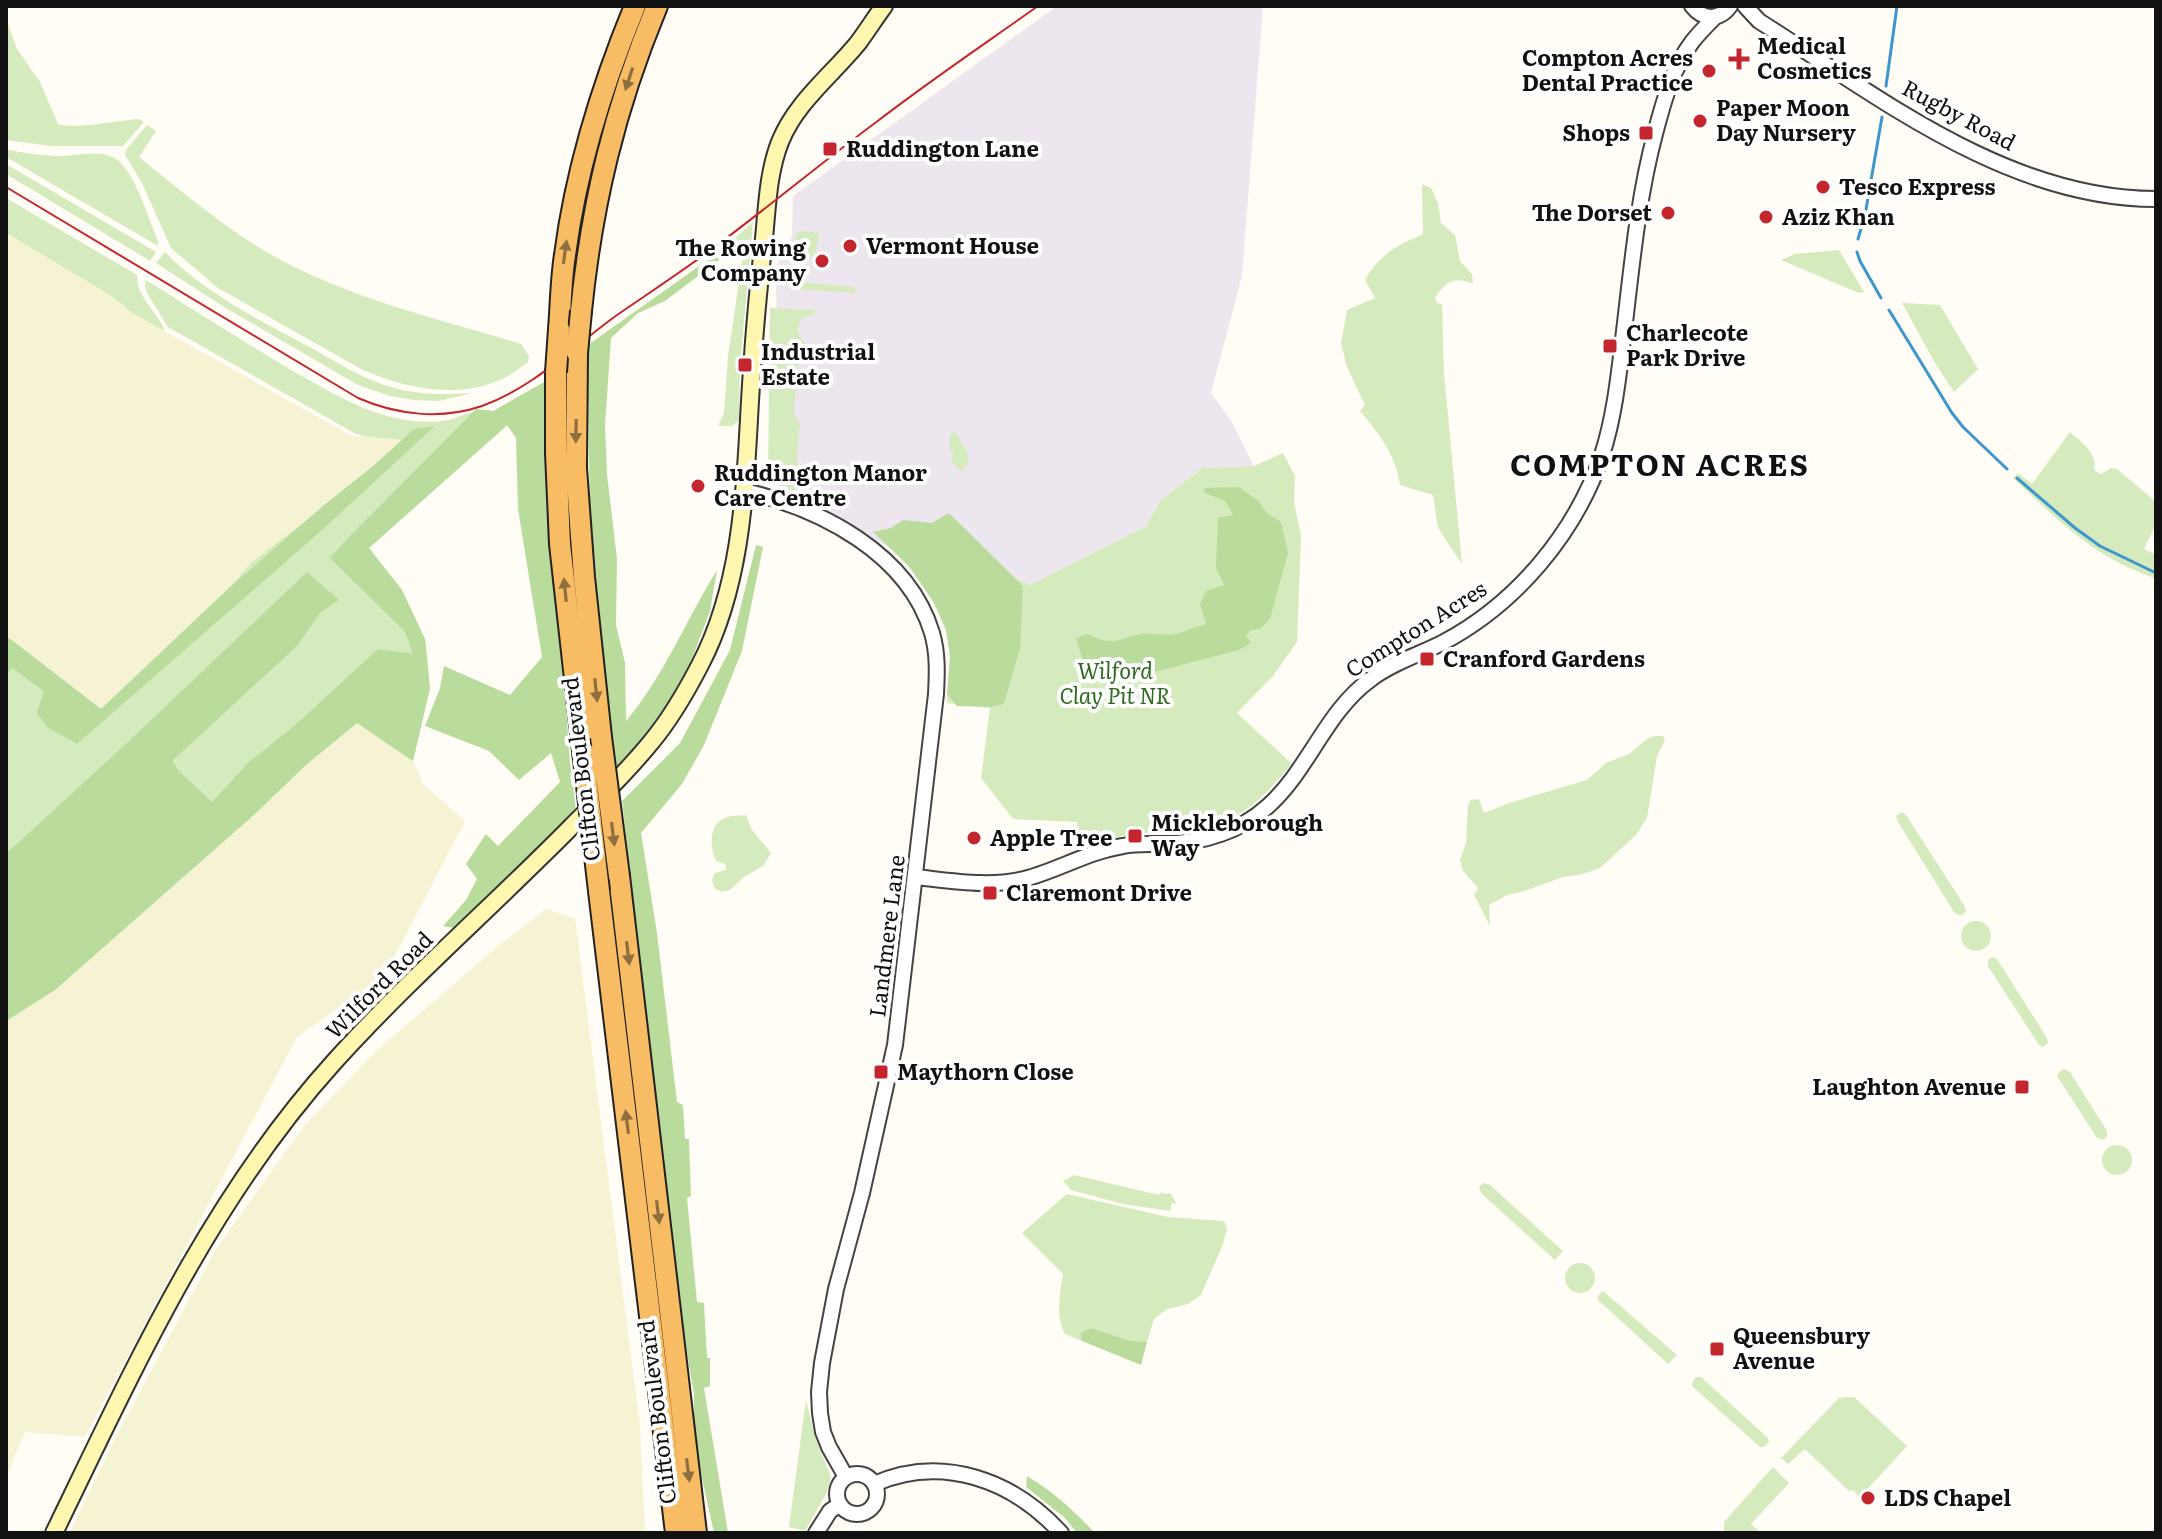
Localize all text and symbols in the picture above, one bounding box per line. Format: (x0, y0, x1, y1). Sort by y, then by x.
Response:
place label: Medical Cosmetics (1757, 28, 1871, 86)
place label: Compton Acres Dental Practice (1522, 40, 1693, 98)
marker: Medical Cosmetics (1728, 48, 1750, 70)
marker: Compton Acres Dental Practice (1700, 62, 1718, 80)
one-way arrow (623, 67, 635, 91)
street label: Rugby Road (1897, 70, 2022, 157)
place label: Paper Moon Day Nursery (1716, 90, 1856, 148)
marker: Paper Moon Day Nursery (1691, 112, 1709, 130)
place label: Shops (1563, 115, 1630, 148)
marker: Shops (1637, 124, 1655, 142)
place label: Ruddington Lane (846, 131, 1039, 164)
marker: Ruddington Lane (821, 140, 839, 158)
place label: Tesco Express (1839, 169, 1996, 202)
marker: Tesco Express (1814, 178, 1832, 196)
place label: The Dorset (1532, 195, 1652, 228)
place label: Aziz Khan (1782, 199, 1895, 232)
marker: The Dorset (1659, 204, 1677, 222)
marker: Aziz Khan (1757, 208, 1775, 226)
place label: Vermont House (866, 228, 1039, 261)
place label: The Rowing Company (675, 230, 807, 288)
marker: Vermont House (841, 237, 859, 255)
one-way arrow (559, 239, 572, 264)
marker: The Rowing Company (813, 252, 831, 270)
place label: Charlecote Park Drive (1626, 315, 1748, 373)
place label: Industrial Estate (761, 334, 875, 392)
marker: Charlecote Park Drive (1601, 337, 1619, 355)
marker: Industrial Estate (736, 356, 754, 374)
one-way arrow (570, 419, 583, 444)
district label: COMPTON ACRES (1510, 441, 1810, 485)
place label: Ruddington Manor Care Centre (714, 455, 927, 513)
marker: Ruddington Manor Care Centre (689, 477, 707, 495)
street label: Compton Acres (1338, 571, 1492, 684)
one-way arrow (559, 577, 572, 602)
place label: Cranford Gardens (1443, 641, 1645, 674)
marker: Cranford Gardens (1418, 650, 1436, 668)
park label: Wilford Clay Pit NR (1059, 653, 1171, 711)
street label: Clifton Boulevard (552, 675, 607, 863)
one-way arrow (589, 678, 602, 703)
place label: Mickleborough Way (1151, 805, 1323, 863)
place label: Apple Tree (990, 820, 1112, 853)
one-way arrow (607, 822, 620, 847)
marker: Mickleborough Way (1126, 827, 1144, 845)
marker: Apple Tree (965, 829, 983, 847)
street label: Landmere Lane (859, 853, 912, 1019)
place label: Claremont Drive (1006, 875, 1192, 908)
marker: Claremont Drive (981, 884, 999, 902)
street label: Wilford Road (317, 923, 439, 1045)
one-way arrow (621, 941, 634, 966)
place label: Maythorn Close (897, 1054, 1074, 1087)
marker: Maythorn Close (872, 1063, 890, 1081)
place label: Laughton Avenue (1812, 1069, 2006, 1102)
marker: Laughton Avenue (2013, 1078, 2031, 1096)
one-way arrow (620, 1109, 633, 1134)
one-way arrow (651, 1200, 664, 1225)
street label: Clifton Boulevard (628, 1318, 683, 1506)
place label: Queensbury Avenue (1733, 1318, 1871, 1376)
marker: Queensbury Avenue (1708, 1340, 1726, 1358)
one-way arrow (682, 1458, 695, 1483)
place label: LDS Chapel (1884, 1480, 2011, 1513)
marker: LDS Chapel (1859, 1489, 1877, 1507)

